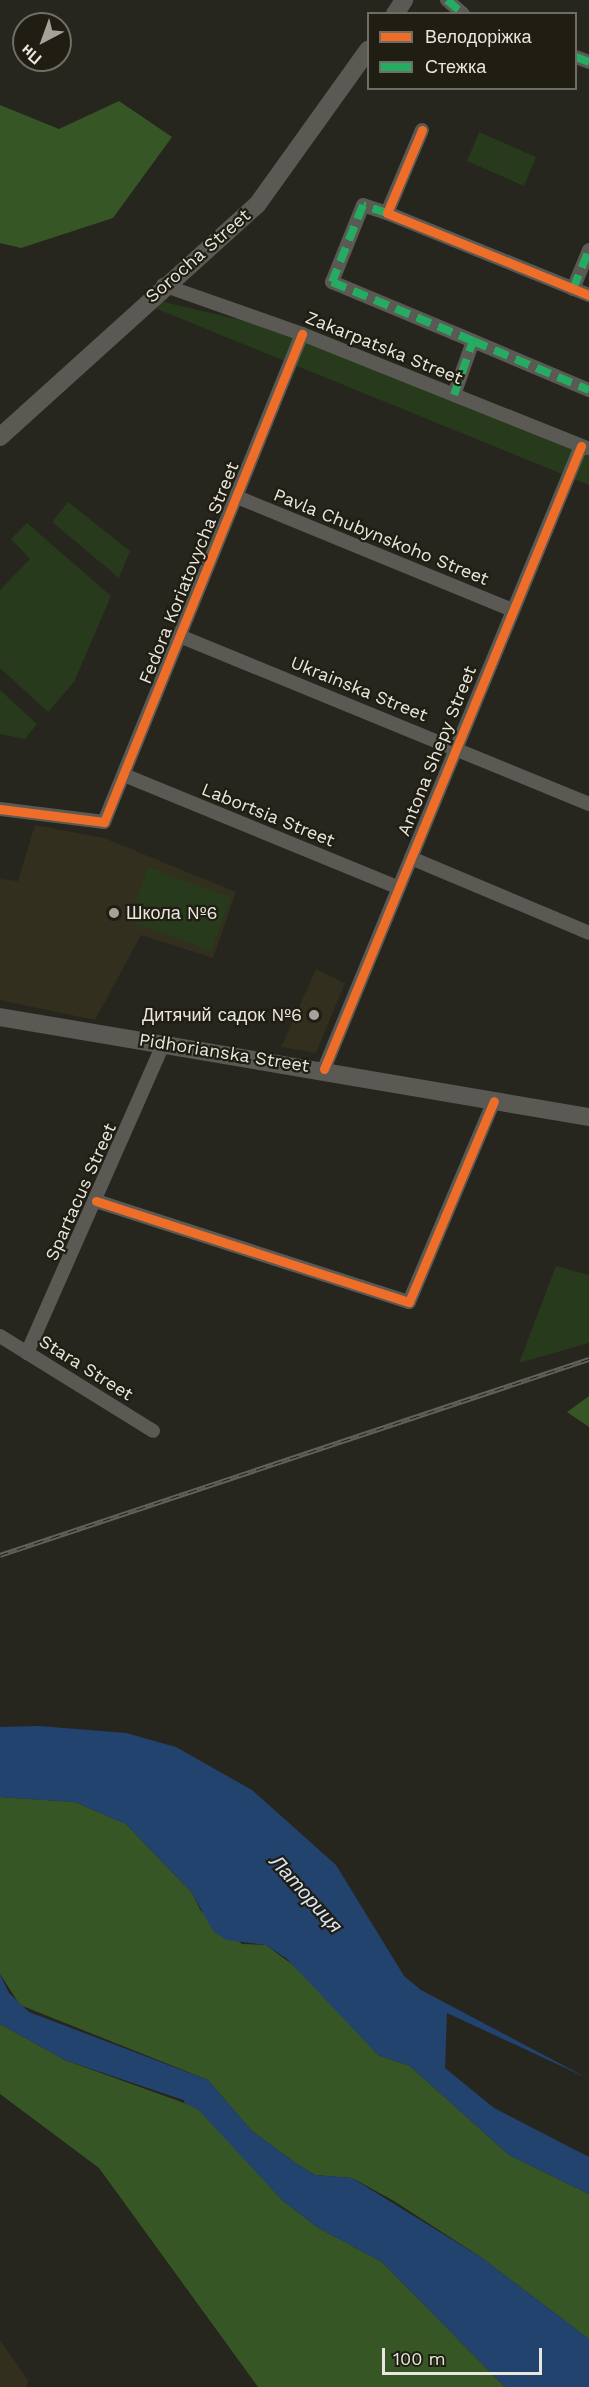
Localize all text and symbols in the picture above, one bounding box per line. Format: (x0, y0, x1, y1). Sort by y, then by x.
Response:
north arrow (12, 12, 72, 72)
legend (367, 12, 577, 90)
text: Велодоріжка (425, 26, 532, 47)
text: Пн (17, 40, 45, 69)
text: Стежка (425, 56, 486, 77)
street label: Sorocha Street (141, 205, 255, 307)
street label: Zakarpatska Street (302, 307, 466, 389)
street label: Fedora Koriatovycha Street (134, 458, 244, 688)
street label: Pavla Chubynskoho Street (270, 484, 492, 590)
street label: Ukrainska Street (287, 652, 431, 726)
street label: Antona Shepy Street (393, 662, 481, 840)
street label: Labortsia Street (198, 778, 338, 852)
place label: Школа №6 (126, 902, 217, 924)
marker: Школа №6 (107, 906, 121, 920)
place label: Дитячий садок №6 (142, 1004, 302, 1026)
marker: Дитячий садок №6 (307, 1008, 321, 1022)
street label: Pidhorianska Street (137, 1029, 311, 1077)
street label: Spartacus Street (41, 1120, 121, 1264)
street label: Stara Street (35, 1331, 137, 1405)
water label: Латориця (265, 1850, 347, 1938)
scale bar (385, 2336, 546, 2374)
text: 100 m (393, 2348, 446, 2369)

